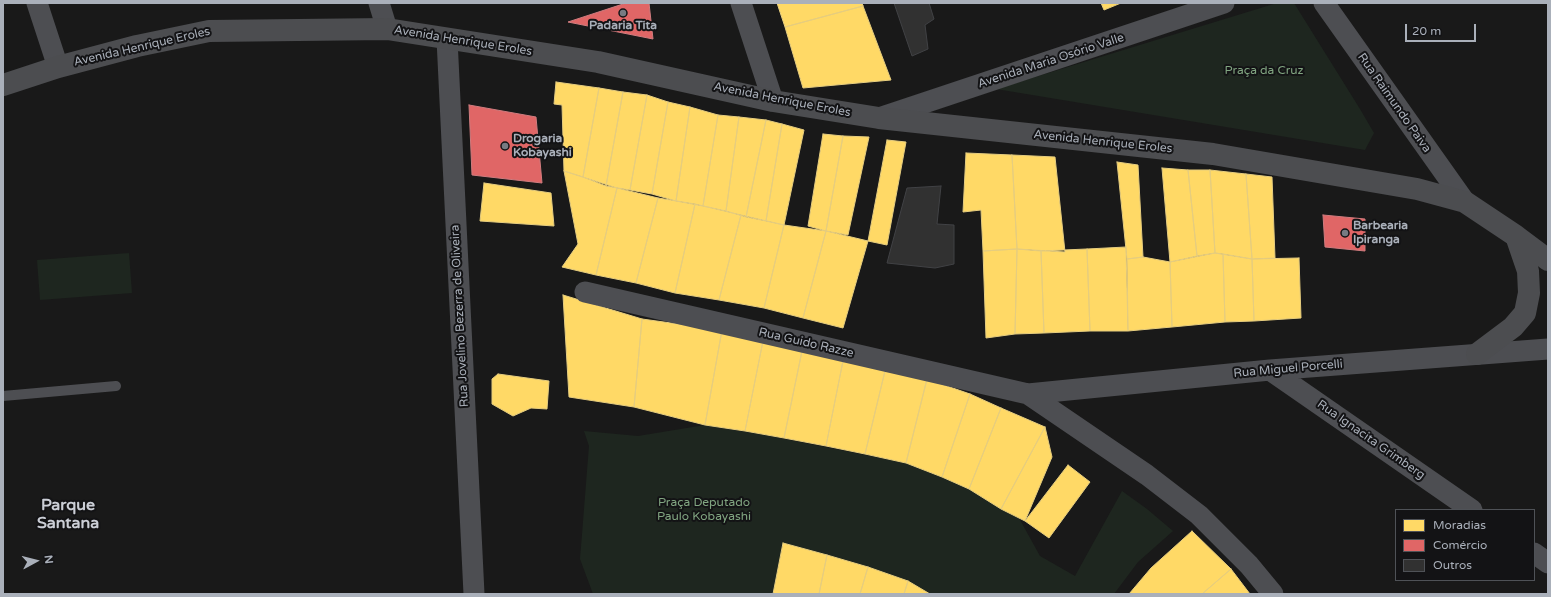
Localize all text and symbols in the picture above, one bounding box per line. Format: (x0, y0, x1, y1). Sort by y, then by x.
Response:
marker: Padaria Tita (618, 8, 628, 18)
scale bar (1407, 16, 1478, 42)
place label: Padaria Tita (589, 19, 657, 33)
street label: Avenida Henrique Eroles (393, 23, 533, 59)
street label: Avenida Henrique Eroles (72, 24, 212, 70)
text: 20 m (1412, 24, 1441, 38)
street label: Avenida Maria Osório Valle (976, 31, 1126, 91)
street label: Rua Raimundo Paiva (1354, 51, 1434, 155)
park label: Praça da Cruz (1224, 64, 1304, 78)
street label: Avenida Henrique Eroles (712, 80, 852, 120)
street label: Avenida Henrique Eroles (1033, 128, 1173, 156)
place label: Drogaria Kobayashi (513, 132, 572, 160)
marker: Drogaria Kobayashi (500, 141, 510, 151)
place label: Barbearia Ipiranga (1353, 219, 1408, 247)
street label: Rua Jovelino Bezerra de Oliveira (448, 224, 472, 408)
marker: Barbearia Ipiranga (1340, 228, 1350, 238)
street label: Rua Guido Razze (757, 325, 855, 361)
street label: Rua Miguel Porcelli (1233, 357, 1343, 381)
street label: Rua Ignacita Grimberg (1314, 397, 1428, 483)
district label: Parque Santana (37, 496, 99, 534)
park label: Praça Deputado Paulo Kobayashi (657, 496, 751, 524)
legend (1395, 509, 1535, 581)
text: Moradias (1433, 518, 1486, 532)
text: Comércio (1433, 538, 1487, 552)
north arrow (16, 541, 56, 581)
text: N (41, 554, 55, 565)
text: Outros (1433, 558, 1472, 572)

